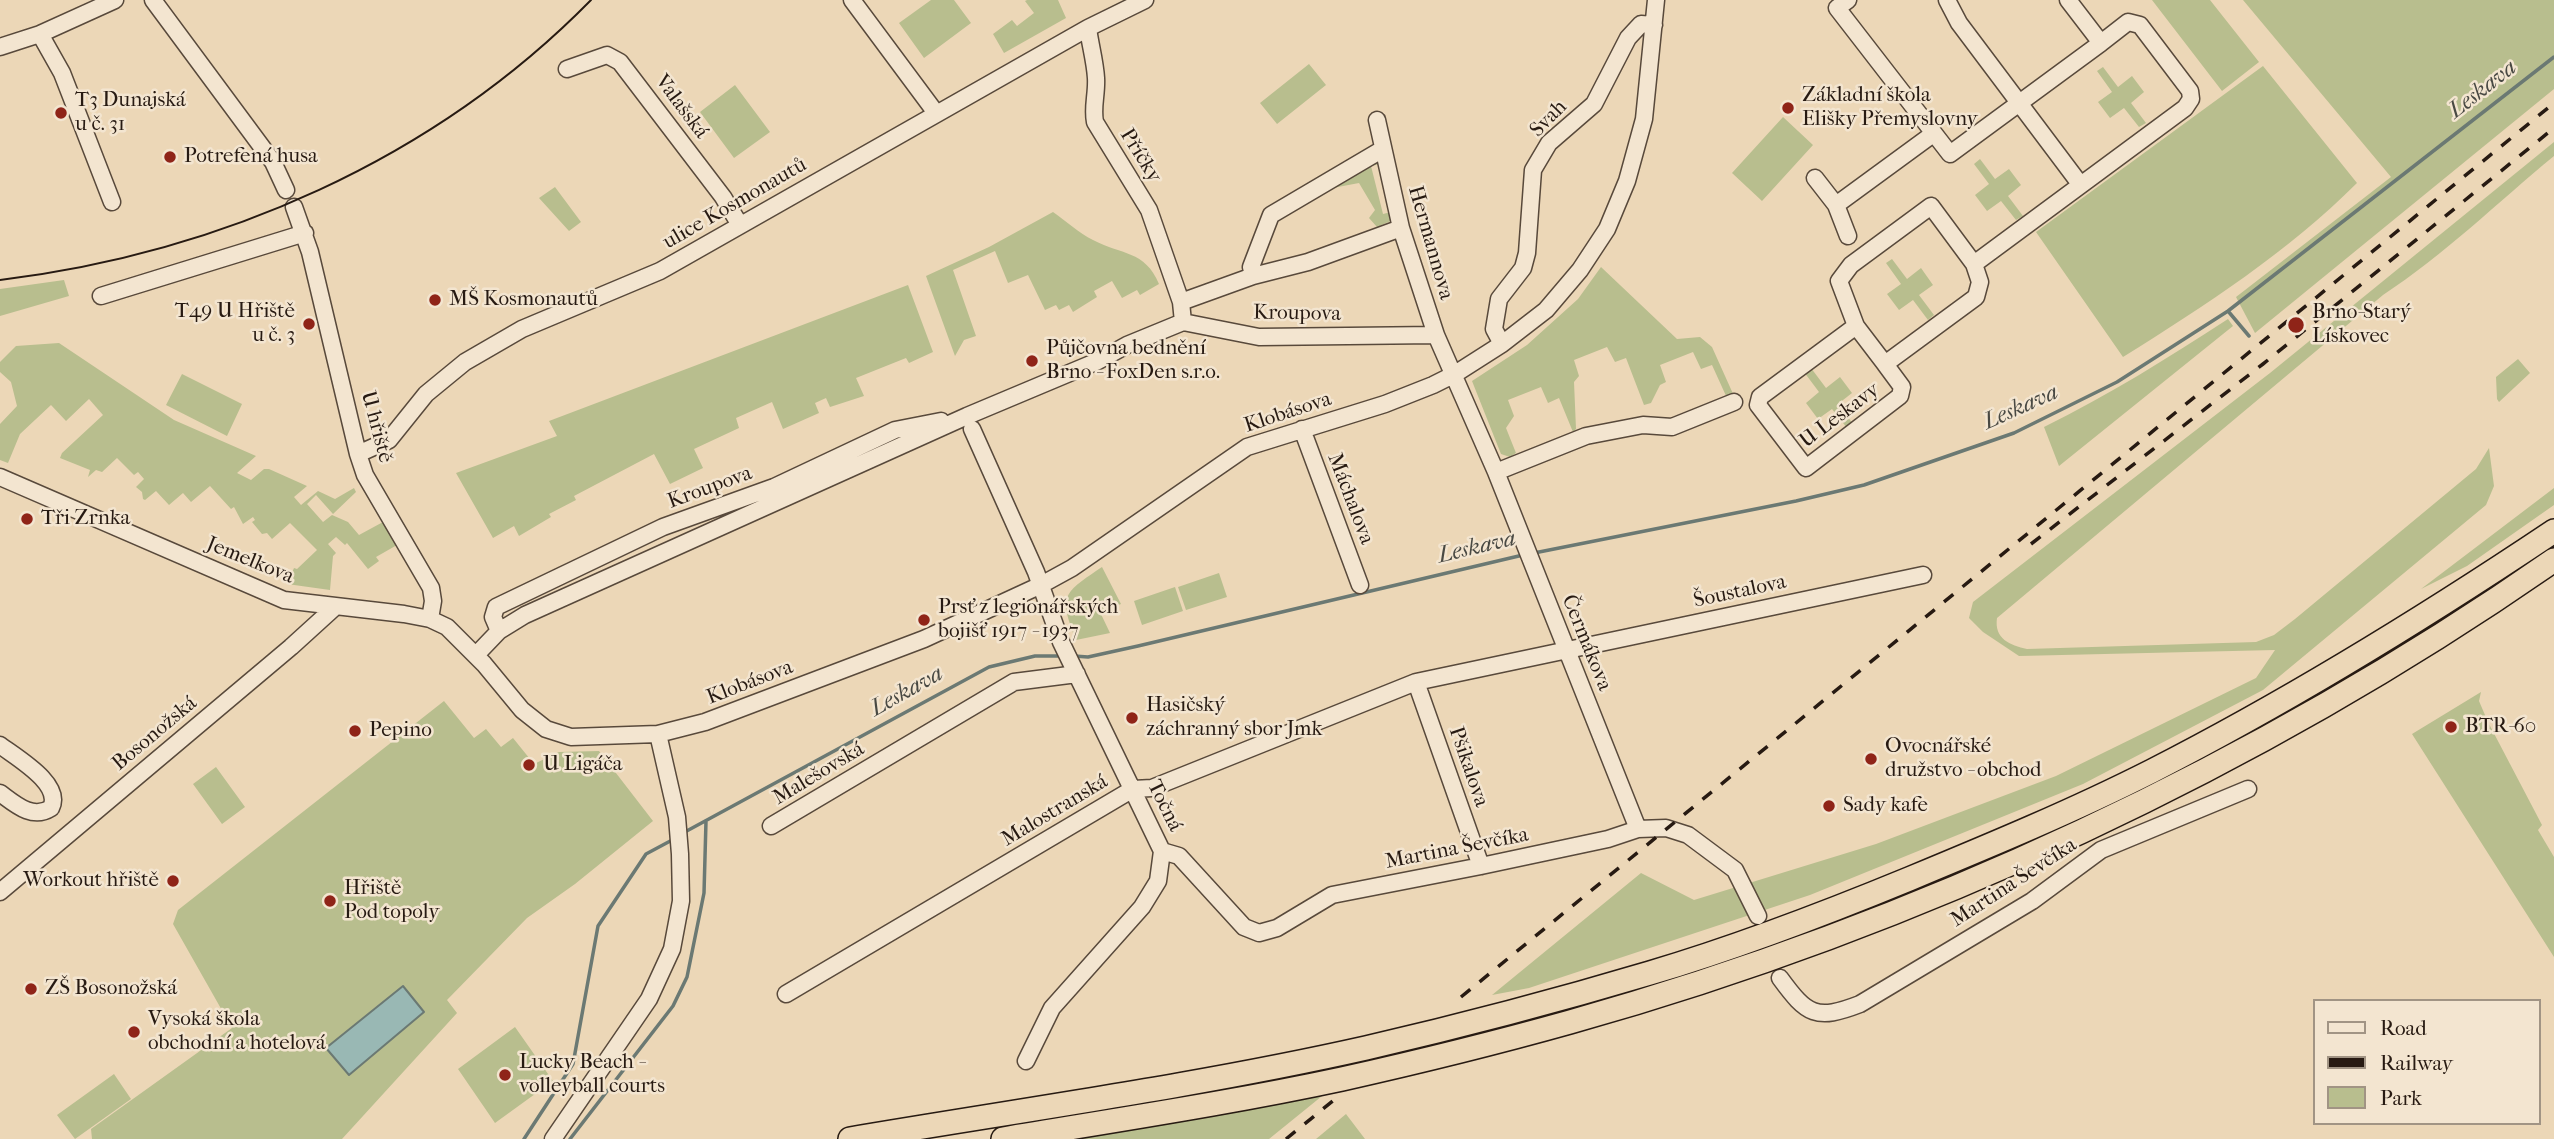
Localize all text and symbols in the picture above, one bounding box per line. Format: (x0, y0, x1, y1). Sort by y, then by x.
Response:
water label: Leskava (2443, 55, 2523, 125)
street label: Valašská (649, 70, 713, 144)
place label: Základní škola Elišky Přemyslovny (1802, 83, 1978, 133)
place label: T3 Dunajská u č. 31 (75, 88, 186, 138)
street label: Svah (1525, 95, 1573, 143)
marker: Základní škola Elišky Přemyslovny (1780, 100, 1796, 116)
marker: T3 Dunajská u č. 31 (53, 105, 69, 121)
street label: Příčky (1114, 124, 1166, 188)
place label: Potrefená husa (184, 144, 318, 170)
marker: Potrefená husa (162, 149, 178, 165)
street label: ulice Kosmonautů (659, 153, 811, 255)
street label: Hermannova (1402, 183, 1458, 303)
place label: MŠ Kosmonautů (449, 287, 598, 313)
marker: MŠ Kosmonautů (427, 292, 443, 308)
place label: T49 U Hřiště u č. 3 (175, 299, 295, 349)
place label: Brno-Starý Lískovec (2312, 300, 2411, 350)
street label: Kroupova (1253, 301, 1341, 327)
marker: Brno-Starý Lískovec (2286, 315, 2306, 335)
marker: T49 U Hřiště u č. 3 (301, 316, 317, 332)
place label: Půjčovna bednění Brno - FoxDen s.r.o. (1046, 336, 1220, 386)
marker: Půjčovna bednění Brno - FoxDen s.r.o. (1024, 353, 1040, 369)
street label: U Leskavy (1795, 378, 1885, 454)
water label: Leskava (1979, 379, 2063, 437)
street label: Klobásova (1241, 387, 1335, 439)
street label: U hřiště (354, 388, 398, 466)
street label: Máchalova (1321, 450, 1379, 548)
street label: Kroupova (664, 461, 756, 515)
place label: Tři Zrnka (41, 506, 130, 532)
marker: Tři Zrnka (19, 511, 35, 527)
water label: Leskava (1435, 526, 1519, 570)
street label: Jemelkova (203, 532, 297, 590)
street label: Šoustalova (1691, 570, 1789, 614)
street label: Čermákova (1555, 591, 1617, 695)
place label: Prsť z legionářských bojišť 1917 - 1937 (938, 595, 1118, 645)
marker: Prsť z legionářských bojišť 1917 - 1937 (916, 612, 932, 628)
street label: Klobásova (703, 655, 797, 711)
water label: Leskava (866, 661, 948, 723)
street label: Bosonožská (108, 691, 202, 777)
place label: Hasičský záchranný sbor Jmk (1146, 693, 1322, 743)
marker: Hasičský záchranný sbor Jmk (1124, 710, 1140, 726)
place label: BTR-60 (2465, 714, 2536, 740)
place label: Pepino (369, 718, 432, 744)
marker: BTR-60 (2443, 719, 2459, 735)
marker: Pepino (347, 723, 363, 739)
street label: Pšikalova (1443, 724, 1493, 810)
place label: Ovocnářské družstvo - obchod (1885, 734, 2042, 784)
street label: Malešovská (769, 737, 869, 811)
marker: Ovocnářské družstvo - obchod (1863, 751, 1879, 767)
place label: U Ligáča (543, 752, 622, 778)
marker: U Ligáča (521, 757, 537, 773)
street label: Malostranská (997, 769, 1113, 853)
street label: Točná (1141, 776, 1187, 836)
place label: Sady kafe (1843, 793, 1928, 819)
marker: Sady kafe (1821, 798, 1837, 814)
street label: Martina Ševčíka (1383, 823, 1531, 875)
street label: Martina Ševčíka (1946, 833, 2082, 933)
place label: Workout hřiště (23, 868, 159, 894)
marker: Workout hřiště (165, 873, 181, 889)
place label: Hřiště Pod topoly (344, 876, 439, 926)
marker: Hřiště Pod topoly (322, 893, 338, 909)
place label: ZŠ Bosonožská (45, 976, 177, 1002)
marker: ZŠ Bosonožská (23, 981, 39, 997)
legend (2312, 999, 2540, 1125)
place label: Vysoká škola obchodní a hotelová (148, 1007, 326, 1057)
text: Road (2380, 1016, 2427, 1040)
marker: Vysoká škola obchodní a hotelová (126, 1024, 142, 1040)
place label: Lucky Beach - volleyball courts (519, 1050, 665, 1100)
text: Railway (2380, 1051, 2453, 1075)
marker: Lucky Beach - volleyball courts (497, 1067, 513, 1083)
text: Park (2380, 1086, 2422, 1110)

